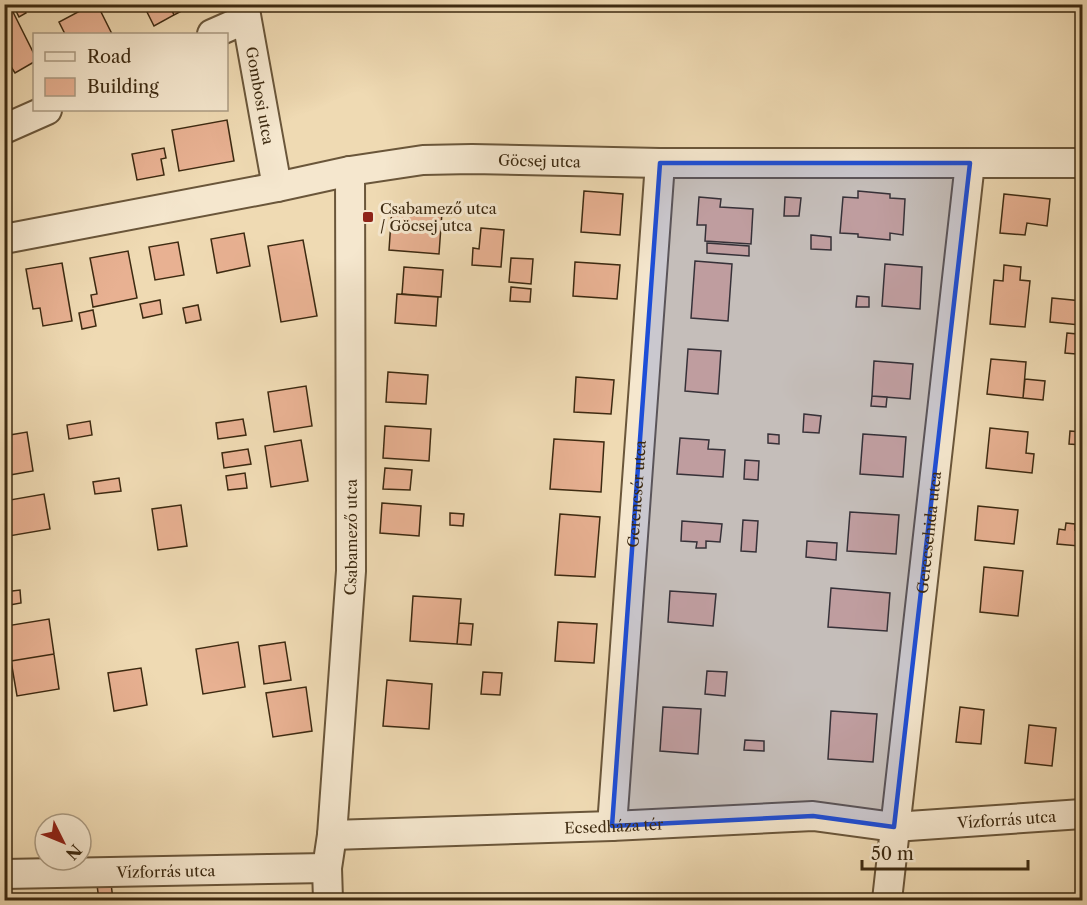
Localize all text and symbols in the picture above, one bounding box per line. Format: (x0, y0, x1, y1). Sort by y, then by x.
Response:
legend (33, 33, 228, 111)
street label: Gombosi utca (242, 45, 279, 146)
text: Road (87, 46, 132, 68)
text: Building (87, 76, 159, 98)
street label: Göcsej utca (498, 150, 581, 171)
place label: Csabamező utca / Göcsej utca (380, 199, 497, 235)
marker: Csabamező utca / Göcsej utca (361, 210, 375, 224)
street label: Gerencsér utca (623, 439, 649, 548)
street label: Gerecsehida utca (912, 470, 945, 595)
street label: Csabamező utca (340, 479, 361, 596)
street label: Vízforrás utca (956, 806, 1057, 832)
north arrow (33, 812, 93, 872)
street label: Ecsedháza tér (564, 814, 665, 837)
scale bar (862, 833, 1028, 871)
text: N (62, 840, 86, 864)
text: 50 m (871, 843, 914, 865)
street label: Vízforrás utca (115, 861, 216, 881)

